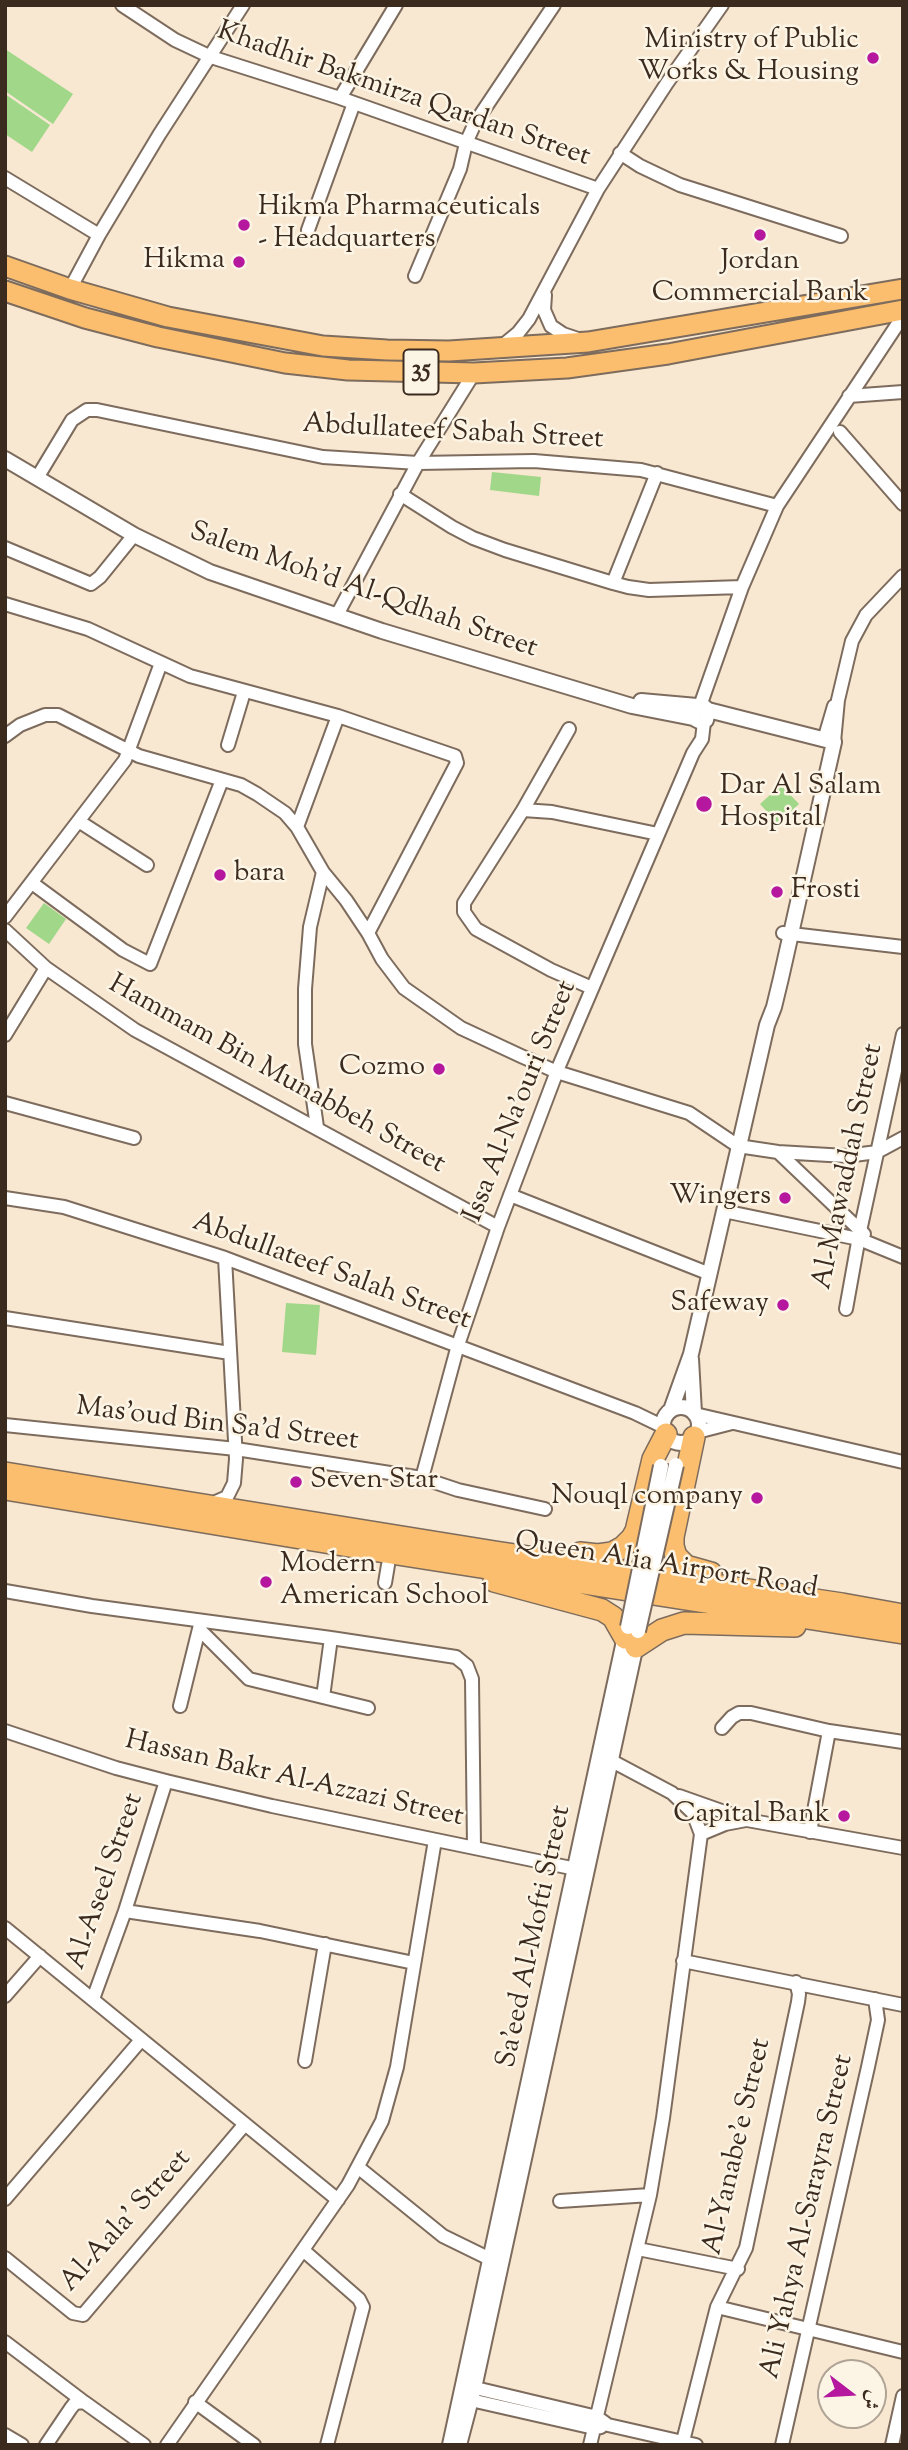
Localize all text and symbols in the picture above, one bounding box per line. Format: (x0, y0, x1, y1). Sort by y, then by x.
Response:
street label: Khadhir Bakmirza Qardan Street (212, 16, 594, 176)
place label: Ministry of Public Works & Housing (638, 25, 859, 91)
marker: Ministry of Public Works & Housing (865, 50, 881, 66)
place label: Hikma Pharmaceuticals - Headquarters (258, 192, 540, 258)
marker: Hikma Pharmaceuticals - Headquarters (236, 217, 252, 233)
marker: Jordan Commercial Bank (752, 227, 768, 243)
place label: Hikma (144, 245, 225, 279)
place label: Jordan Commercial Bank (652, 246, 868, 312)
marker: Hikma (231, 254, 247, 270)
road number: 35 (404, 350, 438, 394)
street label: Abdullateef Sabah Street (302, 409, 604, 459)
street label: Salem Moh'd Al-Qdhah Street (185, 517, 541, 667)
place label: Dar Al Salam Hospital (720, 771, 881, 837)
marker: Dar Al Salam Hospital (694, 794, 714, 814)
place label: bara (234, 858, 285, 892)
marker: bara (212, 867, 228, 883)
place label: Frosti (791, 875, 860, 909)
marker: Frosti (769, 884, 785, 900)
street label: Hammam Bin Munabbeh Street (102, 969, 450, 1183)
street label: Issa Al-Na'ouri Street (458, 976, 586, 1228)
street label: Al-Mawaddah Street (808, 1041, 892, 1293)
place label: Cozmo (339, 1052, 425, 1086)
marker: Cozmo (431, 1061, 447, 1077)
place label: Wingers (669, 1181, 771, 1215)
marker: Wingers (777, 1190, 793, 1206)
street label: Abdullateef Salah Street (187, 1207, 475, 1339)
place label: Safeway (670, 1288, 769, 1322)
marker: Safeway (775, 1297, 791, 1313)
street label: Mas'oud Bin Sa'd Street (74, 1392, 360, 1460)
place label: Seven Star (310, 1465, 438, 1499)
marker: Seven Star (288, 1474, 304, 1490)
place label: Nouql company (551, 1481, 743, 1515)
marker: Nouql company (749, 1490, 765, 1506)
street label: Queen Alia Airport Road (512, 1526, 820, 1608)
place label: Modern American School (280, 1549, 489, 1615)
marker: Modern American School (258, 1574, 274, 1590)
street label: Hassan Bakr Al-Azzazi Street (122, 1726, 466, 1836)
street label: Al-Aseel Street (61, 1789, 153, 1975)
place label: Capital Bank (673, 1799, 830, 1833)
street label: Sa’eed Al-Mofti Street (492, 1803, 580, 2071)
marker: Capital Bank (836, 1808, 852, 1824)
street label: Al-Yanabe'e Street (698, 2036, 780, 2258)
street label: Ali Yahya Al-Sarayra Street (755, 2051, 863, 2383)
street label: Al-Aala' Street (54, 2144, 200, 2300)
north arrow (817, 2359, 887, 2429)
text: ش (855, 2387, 886, 2413)

